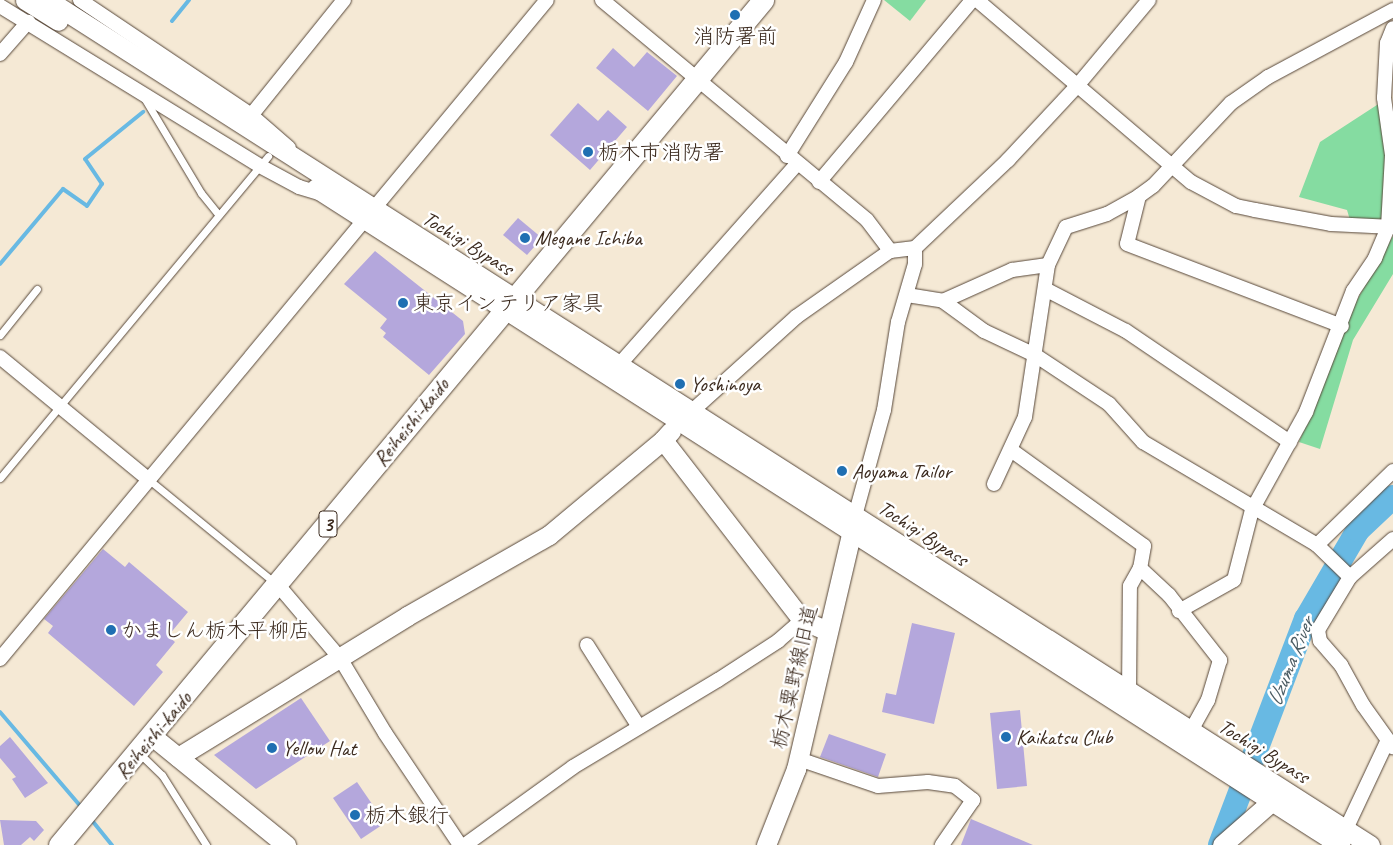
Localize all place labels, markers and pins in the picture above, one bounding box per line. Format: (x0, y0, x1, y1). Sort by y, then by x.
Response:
marker: 消防署前 (729, 9, 741, 21)
place label: 消防署前 (693, 23, 777, 49)
place label: 栃木市消防署 (598, 139, 724, 165)
marker: 栃木市消防署 (582, 146, 594, 158)
place label: Megane Ichiba (535, 225, 641, 251)
marker: Megane Ichiba (519, 232, 531, 244)
place label: 東京インテリア家具 (413, 290, 602, 316)
marker: 東京インテリア家具 (397, 297, 409, 309)
place label: Yoshinoya (690, 371, 760, 397)
marker: Yoshinoya (674, 378, 686, 390)
place label: Aoyama Tailor (852, 458, 951, 484)
marker: Aoyama Tailor (836, 465, 848, 477)
place label: かましん栃木平柳店 (121, 617, 310, 643)
marker: かましん栃木平柳店 (105, 624, 117, 636)
place label: Kaikatsu Club (1016, 724, 1112, 750)
marker: Kaikatsu Club (1000, 731, 1012, 743)
place label: Yellow Hat (282, 735, 357, 761)
marker: Yellow Hat (266, 742, 278, 754)
place label: 栃木銀行 (365, 802, 449, 828)
marker: 栃木銀行 (349, 809, 361, 821)

